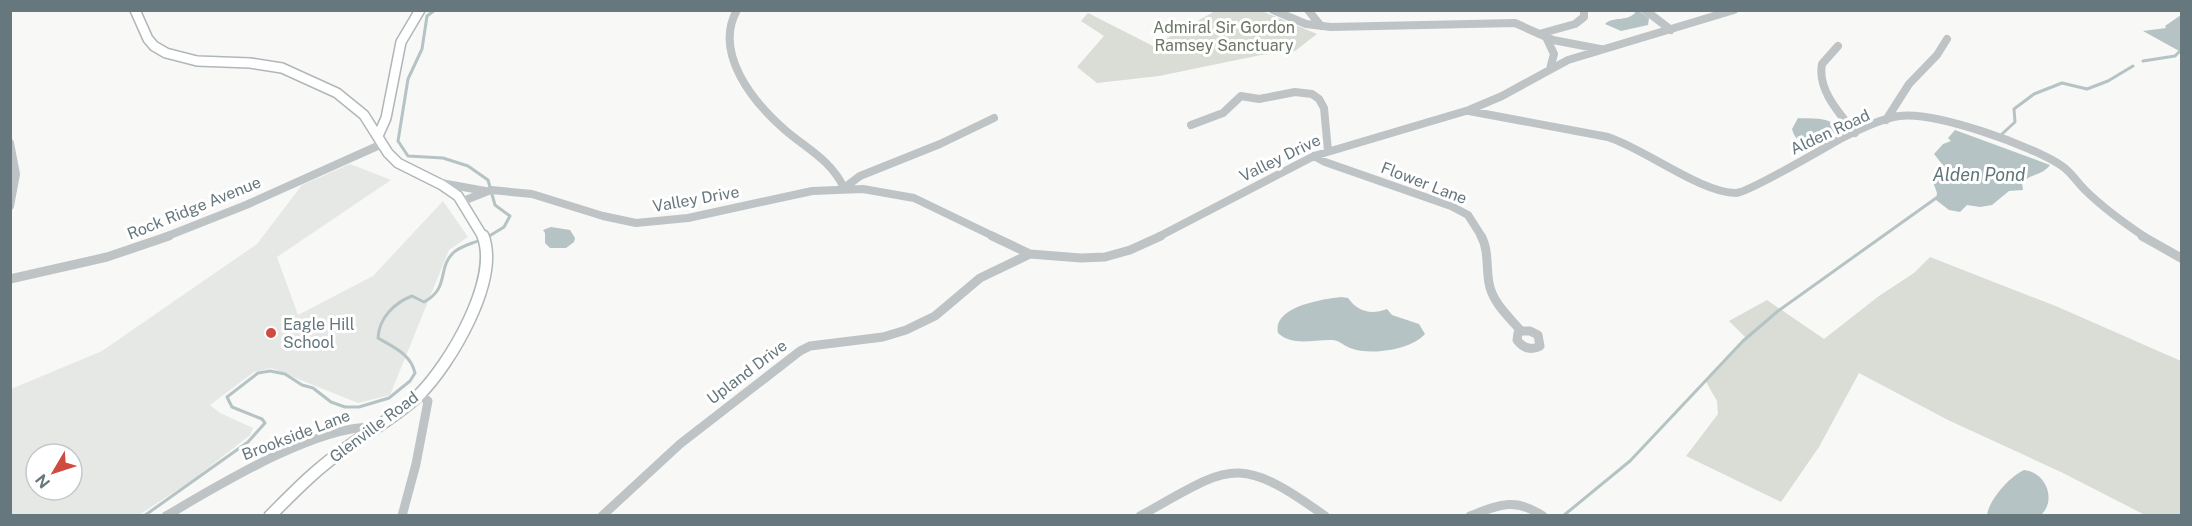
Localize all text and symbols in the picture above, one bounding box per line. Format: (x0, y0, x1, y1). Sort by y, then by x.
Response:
park label: Admiral Sir Gordon Ramsey Sanctuary (1153, 18, 1295, 55)
street label: Alden Road (1787, 105, 1873, 159)
street label: Valley Drive (1236, 130, 1324, 186)
street label: Flower Lane (1378, 158, 1470, 208)
water label: Alden Pond (1933, 164, 2026, 185)
street label: Rock Ridge Avenue (124, 172, 264, 244)
street label: Valley Drive (651, 182, 741, 216)
place label: Eagle Hill School (283, 315, 355, 352)
marker: Eagle Hill School (264, 326, 278, 340)
street label: Upland Drive (703, 336, 791, 408)
street label: Glenville Road (326, 387, 422, 467)
street label: Brookside Lane (239, 406, 353, 464)
north arrow (24, 442, 84, 502)
text: N (31, 470, 54, 492)

